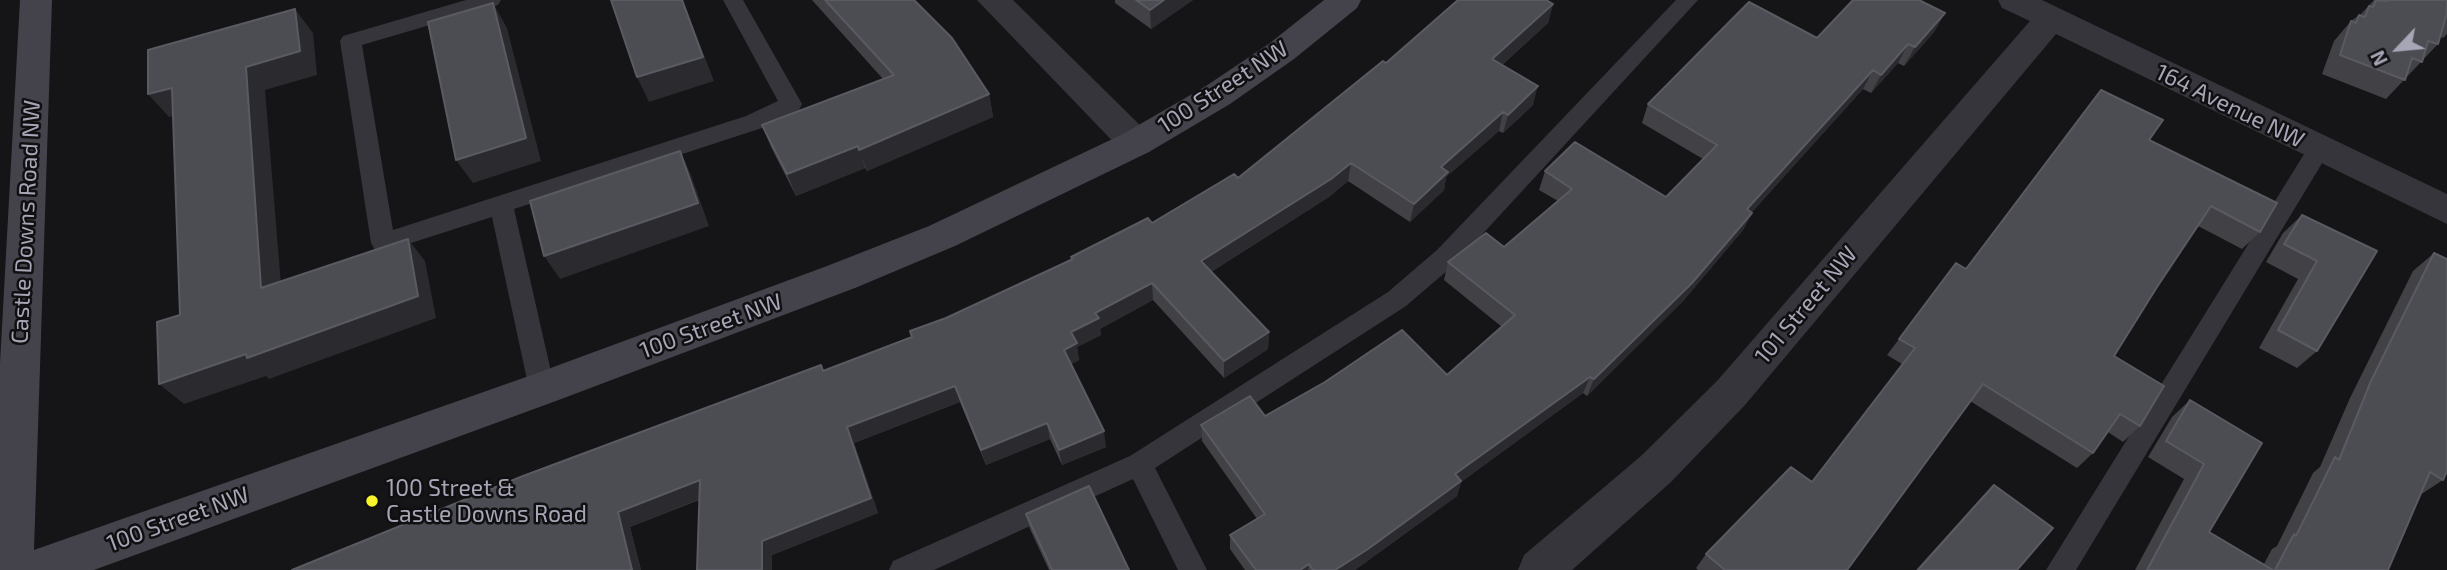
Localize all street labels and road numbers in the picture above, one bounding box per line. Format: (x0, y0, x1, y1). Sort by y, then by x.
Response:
street label: 100 Street NW (1153, 35, 1293, 139)
street label: 164 Avenue NW (2151, 58, 2309, 154)
street label: Castle Downs Road NW (6, 99, 46, 345)
street label: 101 Street NW (1749, 241, 1863, 369)
street label: 100 Street NW (636, 288, 786, 364)
street label: 100 Street NW (103, 481, 253, 557)

